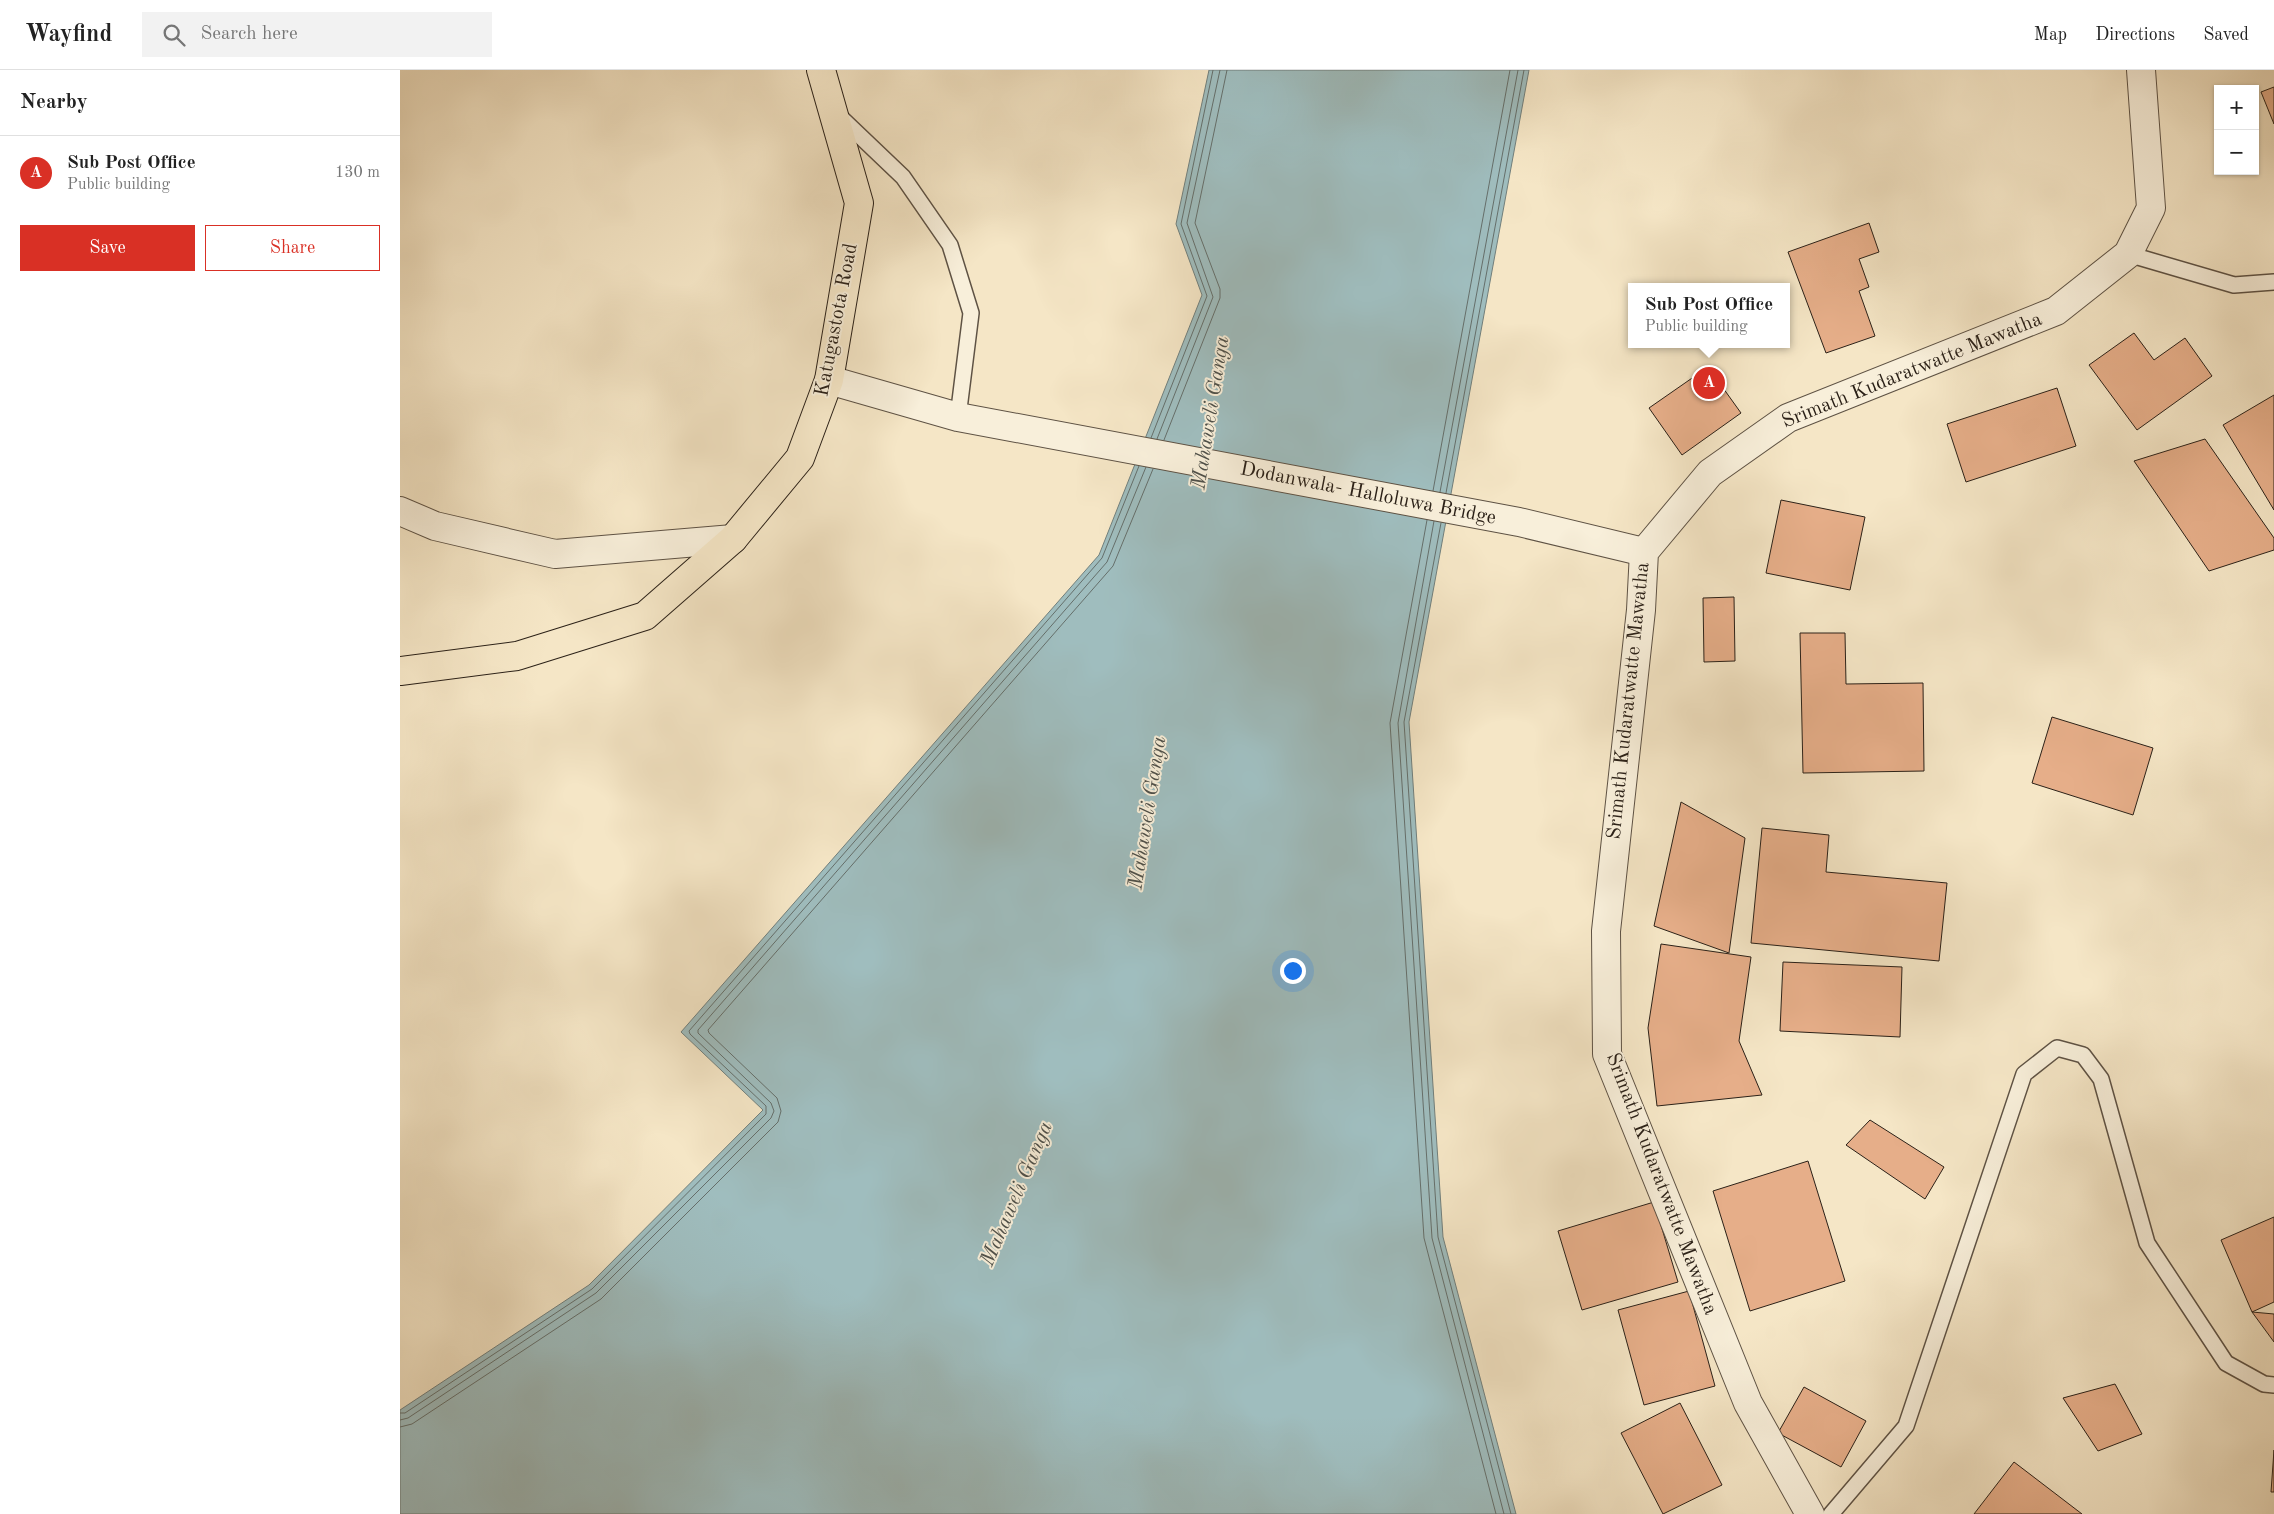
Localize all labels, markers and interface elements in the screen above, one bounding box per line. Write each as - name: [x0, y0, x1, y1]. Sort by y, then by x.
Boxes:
- search box: [142, 12, 492, 57]
- icon: search: [160, 21, 188, 49]
- text: Wayfind: [25, 23, 112, 47]
- text: Search here: [200, 25, 298, 44]
- text: Map: [2034, 26, 2067, 44]
- text: Directions: [2095, 26, 2175, 44]
- text: Saved: [2203, 26, 2249, 44]
- map controls: [2214, 85, 2259, 175]
- button: +: [2214, 85, 2259, 130]
- text: Nearby: [20, 92, 88, 113]
- button: −: [2214, 130, 2259, 175]
- text: Sub Post Office: [67, 154, 196, 173]
- text: A: [30, 165, 42, 181]
- text: 130 m: [335, 165, 380, 181]
- text: Public building: [67, 177, 170, 193]
- button: Save: [20, 225, 195, 271]
- button: Share: [205, 225, 380, 271]
- street label: Katugastota Road: [812, 242, 862, 398]
- popup: [1628, 283, 1790, 348]
- text: Sub Post Office: [1645, 296, 1773, 315]
- street label: Srimath Kudaratwatte Mawatha: [1779, 309, 2045, 432]
- text: Public building: [1645, 319, 1748, 335]
- water label: Mahaweli Ganga: [1188, 335, 1233, 492]
- pin: A: [1693, 364, 1725, 402]
- street label: Dodanwala- Halloluwa Bridge: [1238, 459, 1498, 529]
- street label: Srimath Kudaratwatte Mawatha: [1604, 561, 1654, 841]
- water label: Mahaweli Ganga: [1125, 735, 1170, 892]
- your location: [1280, 958, 1306, 984]
- street label: Srimath Kudaratwatte Mawatha: [1602, 1050, 1720, 1318]
- water label: Mahaweli Ganga: [977, 1119, 1057, 1270]

